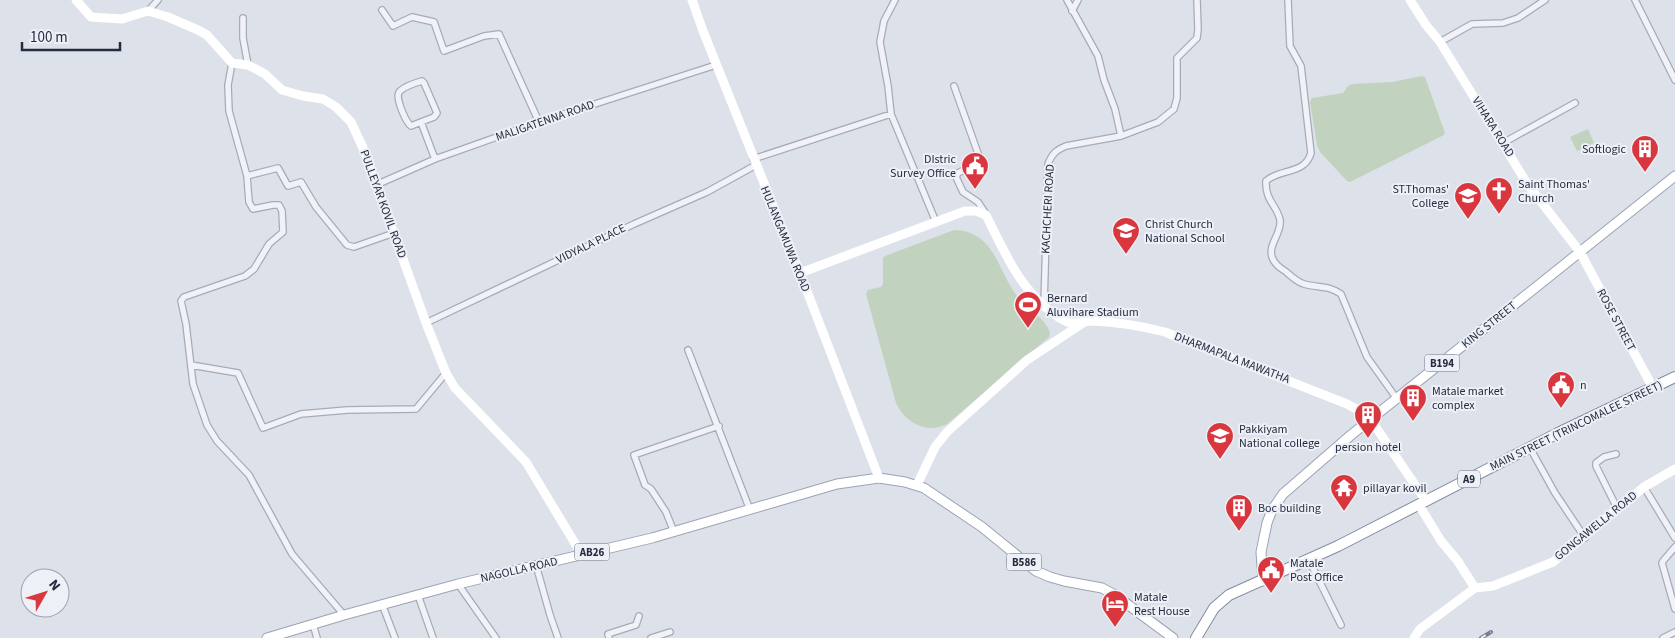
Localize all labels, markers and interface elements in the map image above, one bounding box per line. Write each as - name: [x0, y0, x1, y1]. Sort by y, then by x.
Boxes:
- scale bar: [22, 20, 120, 52]
- text: 100 m: [30, 27, 68, 48]
- street label: VIHARA ROAD: [1468, 94, 1518, 160]
- street label: MALIGATENNA ROAD: [493, 96, 597, 146]
- building icon: Softlogic: [1630, 134, 1660, 173]
- place label: Softlogic: [1582, 141, 1627, 158]
- street label: PULLEYAR KOVIL ROAD: [355, 147, 411, 261]
- place label: DIstric Survey Office: [890, 151, 957, 182]
- public building icon: DIstric Survey Office: [960, 151, 990, 190]
- street label: KACHCHERI ROAD: [1037, 164, 1059, 254]
- church icon: Saint Thomas' Church: [1484, 176, 1514, 215]
- place label: Saint Thomas' Church: [1518, 176, 1590, 207]
- place label: ST.Thomas' College: [1392, 181, 1449, 212]
- school or university icon: ST.Thomas' College: [1453, 181, 1483, 220]
- street label: HULANGAMUWA ROAD: [756, 183, 814, 295]
- school or university icon: Christ Church National School: [1111, 216, 1141, 255]
- place label: Christ Church National School: [1145, 216, 1225, 247]
- street label: VIDYALA PLACE: [553, 220, 629, 268]
- street label: ROSE STREET: [1592, 286, 1640, 355]
- sports icon: Bernard Aluvihare Stadium: [1013, 290, 1043, 329]
- place label: Bernard Aluvihare Stadium: [1047, 290, 1139, 321]
- street label: KING STREET: [1458, 297, 1521, 352]
- street label: DHARMAPALA MAWATHA: [1172, 328, 1293, 388]
- road number: B194: [1424, 354, 1460, 372]
- public building icon: n: [1546, 370, 1576, 409]
- street label: MAIN STREET (TRINCOMALEE STREET): [1487, 377, 1665, 475]
- place label: n: [1580, 377, 1587, 394]
- building icon: Matale market complex: [1398, 383, 1428, 422]
- place label: Matale market complex: [1432, 383, 1504, 414]
- building icon: persion hotel: [1353, 400, 1383, 439]
- school or university icon: Pakkiyam National college: [1205, 421, 1235, 460]
- place label: Pakkiyam National college: [1239, 421, 1320, 452]
- place label: persion hotel: [1335, 439, 1401, 456]
- road number: A9: [1458, 470, 1480, 488]
- temple icon: pillayar kovil: [1329, 473, 1359, 512]
- place label: pillayar kovil: [1363, 480, 1427, 497]
- street label: GONGAWELLA ROAD: [1551, 487, 1641, 565]
- building icon: Boc building: [1224, 493, 1254, 532]
- place label: Boc building: [1258, 500, 1321, 517]
- road number: AB26: [574, 544, 610, 560]
- street label: NAGOLLA ROAD: [479, 553, 559, 587]
- road number: B586: [1006, 554, 1042, 570]
- public building icon: Matale Post Office: [1256, 555, 1286, 594]
- place label: Matale Post Office: [1290, 555, 1343, 586]
- north arrow: [20, 568, 70, 618]
- text: N: [44, 576, 65, 595]
- hotel icon: Matale Rest House: [1100, 589, 1130, 628]
- place label: Matale Rest House: [1134, 589, 1190, 620]

